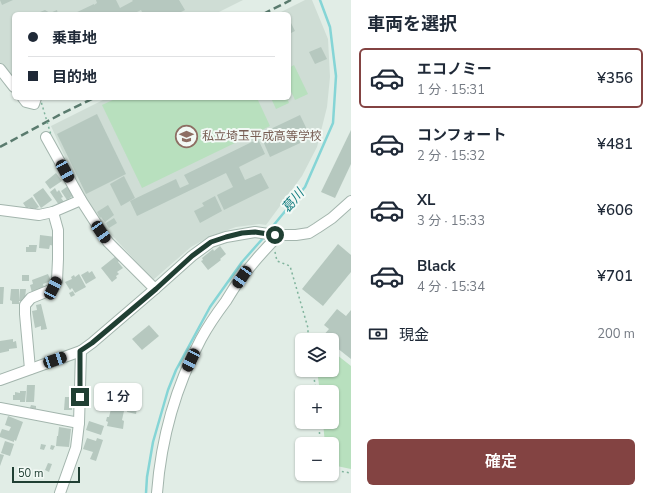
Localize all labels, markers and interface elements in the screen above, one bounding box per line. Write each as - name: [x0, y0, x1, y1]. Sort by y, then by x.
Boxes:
- text: 車両を選択: [367, 12, 457, 36]
- text: 乗車地: [52, 28, 97, 48]
- text: エコノミー: [417, 59, 492, 79]
- icon: car: [369, 60, 405, 96]
- text: 目的地: [52, 67, 97, 87]
- text: ¥356: [597, 68, 633, 88]
- text: 1 分 · 15:31: [417, 81, 485, 99]
- school or university icon: 私立埼玉平成高等学校: [174, 123, 200, 149]
- text: コンフォート: [417, 125, 507, 145]
- icon: car: [369, 126, 405, 162]
- place label: 私立埼玉平成高等学校: [202, 128, 322, 144]
- text: ¥481: [597, 134, 633, 154]
- text: 2 分 · 15:32: [417, 147, 485, 165]
- car: [54, 158, 76, 184]
- water label: 葛川: [278, 184, 310, 217]
- text: XL: [417, 190, 436, 210]
- icon: car: [369, 192, 405, 228]
- text: ¥606: [597, 200, 633, 220]
- text: 3 分 · 15:33: [417, 212, 485, 230]
- car: [89, 219, 113, 245]
- route start: [266, 226, 284, 244]
- text: Black: [417, 256, 455, 276]
- icon: car: [369, 258, 405, 294]
- car: [230, 264, 254, 290]
- text: ¥701: [597, 266, 633, 286]
- car: [42, 275, 64, 301]
- text: 4 分 · 15:34: [417, 278, 485, 296]
- icon: cash: [367, 323, 389, 345]
- text: 現金: [399, 325, 429, 345]
- text: 200 m: [597, 325, 635, 343]
- map controls: [295, 333, 339, 481]
- button: layers: [295, 333, 339, 377]
- car: [180, 347, 202, 373]
- car: [42, 350, 68, 370]
- callout: 1 分: [94, 383, 142, 411]
- button: +: [295, 385, 339, 429]
- route end: [71, 388, 89, 406]
- text: 1 分: [106, 388, 130, 406]
- button: −: [295, 437, 339, 481]
- button: 確定: [367, 439, 635, 485]
- scale bar: [12, 465, 80, 484]
- text: 50 m: [18, 466, 43, 481]

